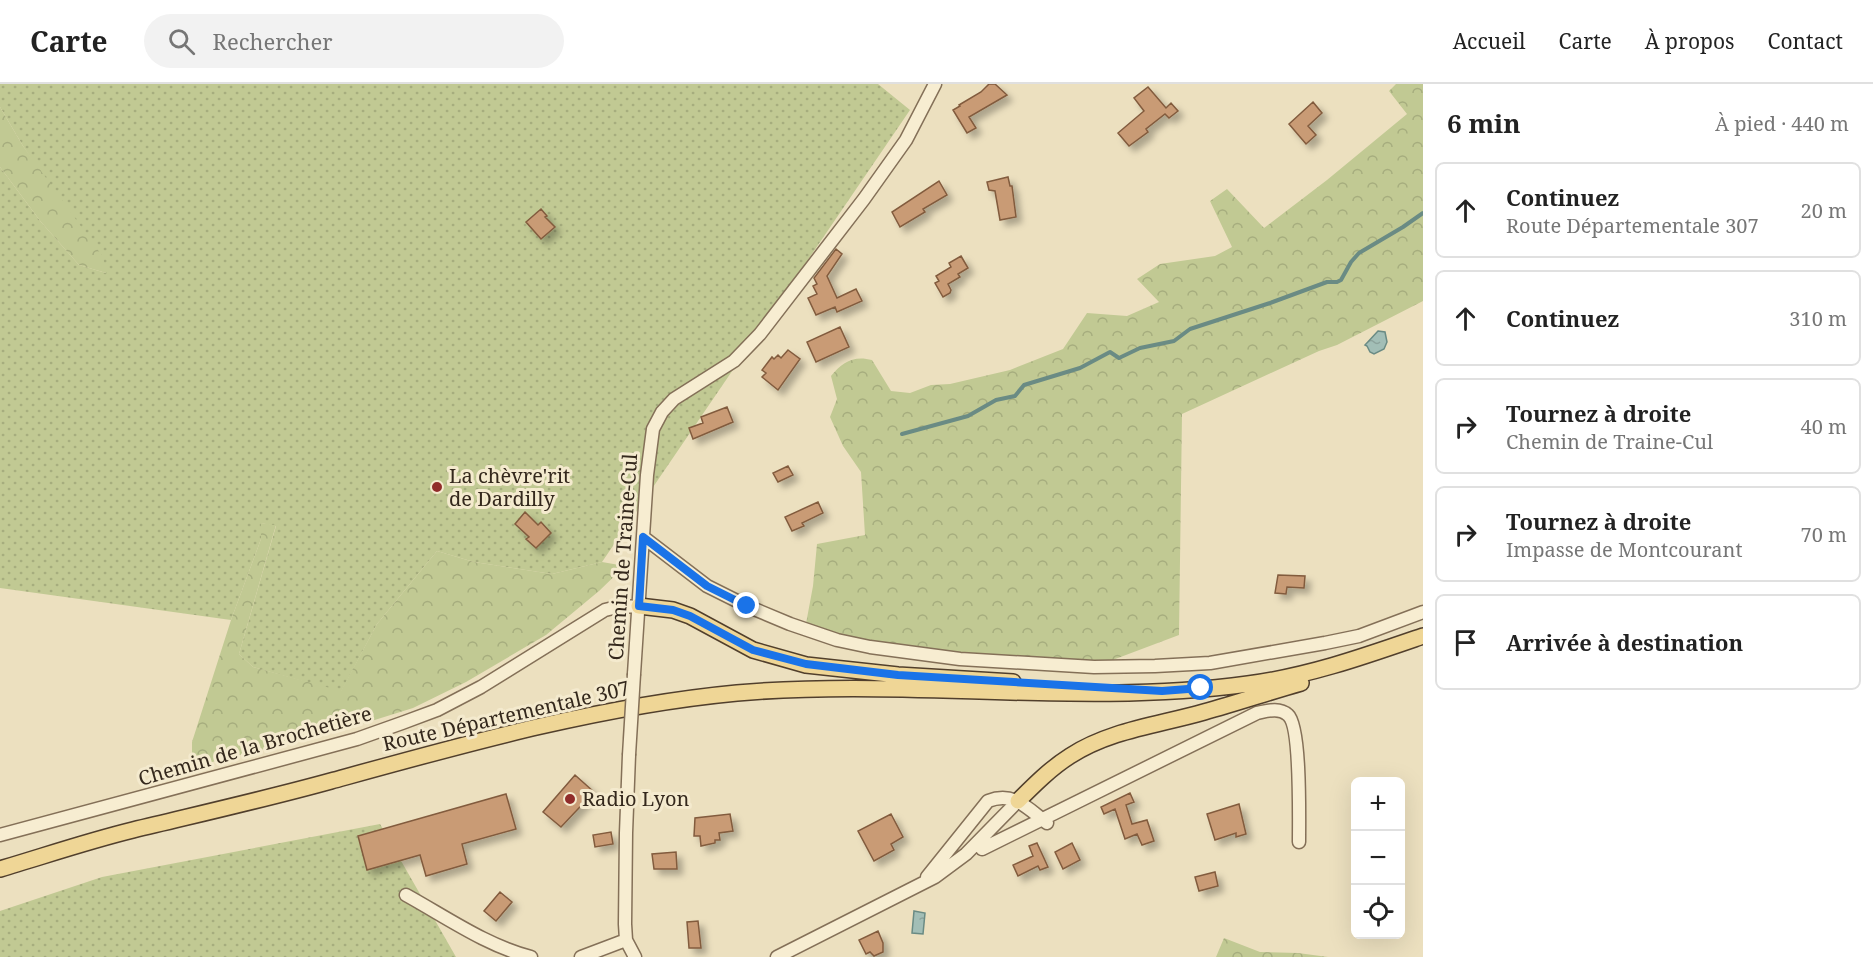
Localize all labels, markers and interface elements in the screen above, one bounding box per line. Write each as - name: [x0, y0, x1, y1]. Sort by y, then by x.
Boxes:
- search box: [144, 14, 564, 68]
- text: Carte: [30, 22, 108, 60]
- icon: search: [165, 25, 198, 58]
- text: Rechercher: [213, 26, 333, 56]
- text: Accueil: [1453, 27, 1526, 55]
- text: Carte: [1559, 27, 1612, 55]
- text: À propos: [1645, 27, 1735, 55]
- text: Contact: [1768, 27, 1843, 55]
- text: 6 min: [1447, 105, 1521, 141]
- text: À pied · 440 m: [1715, 110, 1849, 137]
- text: Continuez: [1506, 182, 1619, 212]
- icon: ahead: [1449, 194, 1482, 227]
- text: 20 m: [1801, 197, 1847, 224]
- text: Route Départementale 307: [1506, 212, 1759, 239]
- icon: ahead: [1449, 302, 1482, 335]
- text: Continuez: [1506, 303, 1619, 333]
- text: 310 m: [1789, 305, 1847, 332]
- text: Tournez à droite: [1506, 398, 1691, 428]
- icon: right: [1449, 410, 1482, 443]
- text: 40 m: [1801, 413, 1847, 440]
- text: Chemin de Traine-Cul: [1506, 428, 1713, 455]
- street label: Chemin de Traine-Cul: [602, 453, 643, 661]
- place label: La chèvre'rit de Dardilly: [449, 462, 570, 512]
- marker: La chèvre'rit de Dardilly: [430, 480, 444, 494]
- text: Tournez à droite: [1506, 506, 1691, 536]
- icon: right: [1449, 518, 1482, 551]
- text: 70 m: [1801, 521, 1847, 548]
- text: Impasse de Montcourant: [1506, 536, 1742, 563]
- route end: [733, 592, 759, 618]
- icon: arrive: [1449, 626, 1482, 659]
- text: Arrivée à destination: [1506, 627, 1743, 657]
- street label: Route Départementale 307: [380, 674, 632, 757]
- route start: [1187, 674, 1213, 700]
- street label: Chemin de la Brochetière: [135, 699, 375, 792]
- map controls: [1351, 777, 1405, 939]
- button: +: [1351, 777, 1405, 831]
- place label: Radio Lyon: [582, 785, 689, 812]
- marker: Radio Lyon: [563, 792, 577, 806]
- button: −: [1351, 831, 1405, 885]
- button: locate: [1351, 885, 1405, 939]

